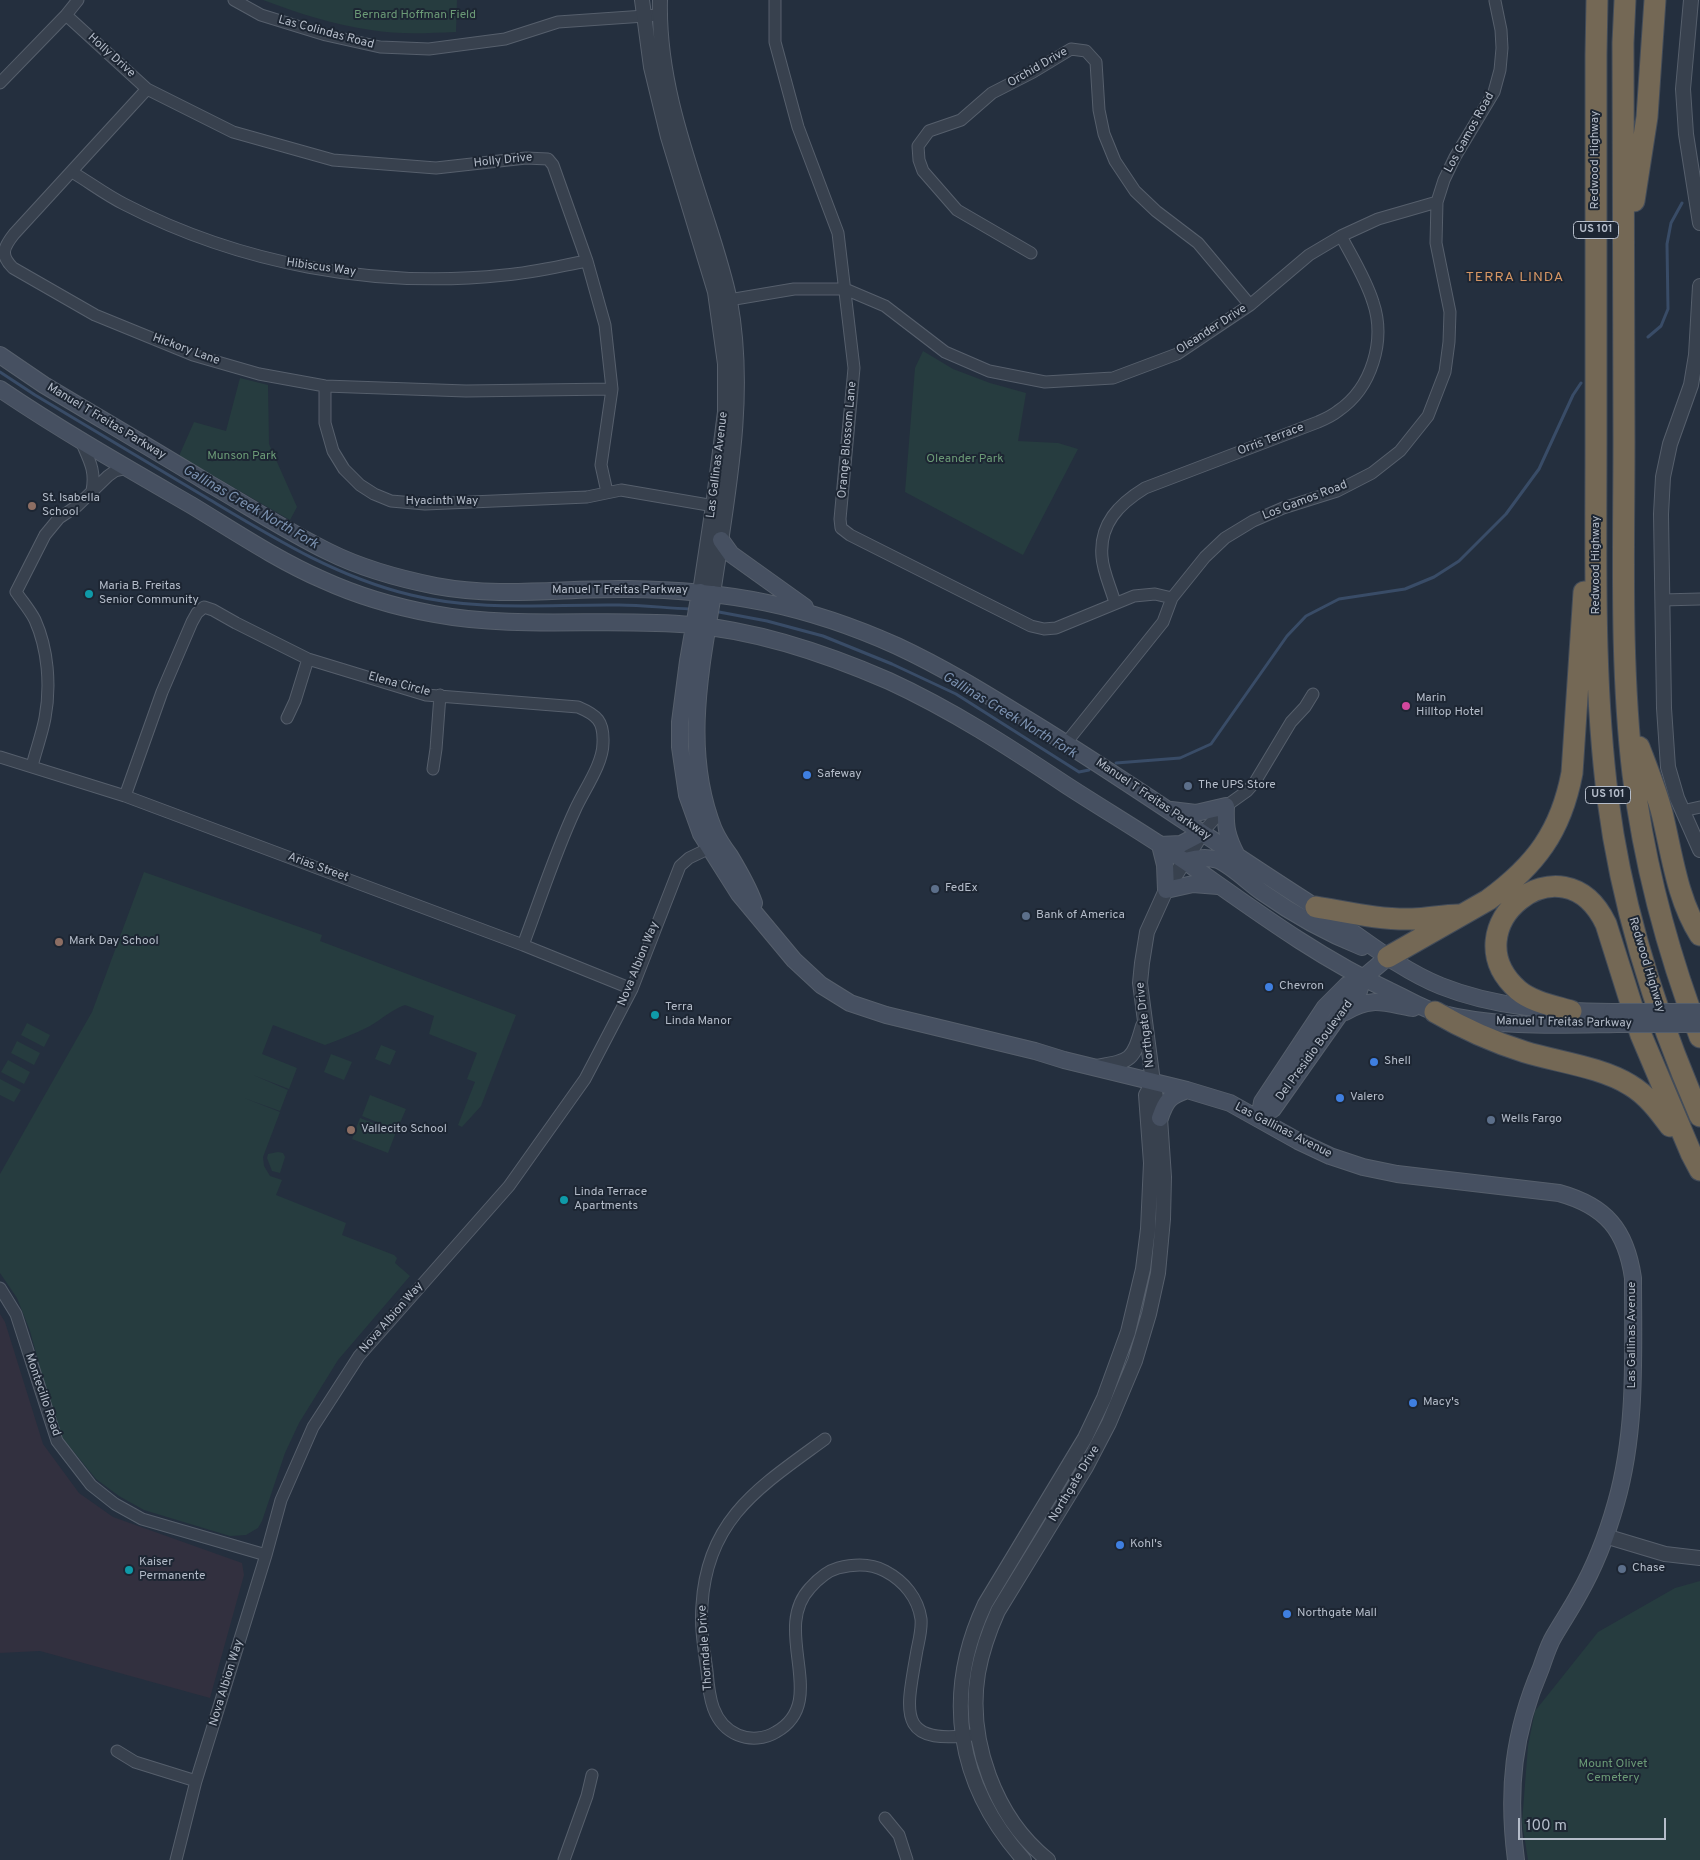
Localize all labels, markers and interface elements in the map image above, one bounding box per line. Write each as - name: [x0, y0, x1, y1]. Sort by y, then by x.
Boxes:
- park label: Bernard Hoffman Field: [354, 9, 476, 23]
- street label: Las Colindas Road: [277, 13, 375, 53]
- street label: Holly Drive: [84, 31, 138, 81]
- street label: Orchid Drive: [1005, 45, 1071, 91]
- street label: Los Gamos Road: [1442, 90, 1498, 176]
- street label: Redwood Highway: [1589, 111, 1603, 209]
- street label: Holly Drive: [473, 151, 533, 171]
- road number: US 101: [1574, 222, 1618, 238]
- street label: Hibiscus Way: [285, 256, 357, 280]
- district label: TERRA LINDA: [1464, 270, 1566, 286]
- street label: Oleander Drive: [1174, 302, 1250, 358]
- street label: Hickory Lane: [150, 331, 222, 369]
- street label: Manuel T Freitas Parkway: [44, 381, 168, 463]
- street label: Orange Blossom Lane: [836, 381, 860, 499]
- street label: Las Gallinas Avenue: [704, 411, 732, 519]
- street label: Orris Terrace: [1236, 421, 1306, 459]
- park label: Munson Park: [207, 450, 277, 464]
- park label: Oleander Park: [926, 453, 1004, 467]
- water label: Gallinas Creek North Fork: [179, 462, 321, 554]
- street label: Los Gamos Road: [1261, 478, 1349, 524]
- place label: St. Isabella School: [42, 492, 100, 520]
- street label: Hyacinth Way: [406, 495, 478, 509]
- marker: St. Isabella School: [26, 500, 38, 512]
- street label: Redwood Highway: [1590, 516, 1604, 614]
- place label: Maria B. Freitas Senior Community: [99, 580, 199, 608]
- street label: Manuel T Freitas Parkway: [552, 584, 688, 598]
- marker: Maria B. Freitas Senior Community: [83, 588, 95, 600]
- water label: Gallinas Creek North Fork: [939, 669, 1079, 763]
- street label: Elena Circle: [366, 670, 432, 700]
- place label: Marin Hilltop Hotel: [1416, 692, 1483, 720]
- marker: Marin Hilltop Hotel: [1400, 700, 1412, 712]
- street label: Manuel T Freitas Parkway: [1093, 756, 1213, 844]
- place label: Safeway: [817, 768, 862, 782]
- marker: Safeway: [801, 769, 813, 781]
- place label: The UPS Store: [1198, 779, 1276, 793]
- marker: The UPS Store: [1182, 780, 1194, 792]
- road number: US 101: [1586, 786, 1630, 804]
- street label: Arias Street: [286, 850, 350, 886]
- place label: FedEx: [945, 882, 978, 896]
- marker: FedEx: [929, 883, 941, 895]
- place label: Bank of America: [1036, 909, 1125, 923]
- marker: Bank of America: [1020, 910, 1032, 922]
- street label: Redwood Highway: [1625, 916, 1667, 1014]
- street label: Nova Albion Way: [615, 920, 663, 1008]
- place label: Mark Day School: [69, 935, 159, 949]
- marker: Mark Day School: [53, 936, 65, 948]
- place label: Chevron: [1279, 980, 1324, 994]
- street label: Northgate Drive: [1134, 981, 1158, 1069]
- marker: Chevron: [1263, 981, 1275, 993]
- street label: Del Presidio Boulevard: [1274, 998, 1356, 1104]
- place label: Terra Linda Manor: [665, 1001, 732, 1029]
- marker: Terra Linda Manor: [649, 1009, 661, 1021]
- street label: Manuel T Freitas Parkway: [1496, 1015, 1632, 1031]
- place label: Shell: [1384, 1055, 1411, 1069]
- marker: Shell: [1368, 1056, 1380, 1068]
- place label: Valero: [1350, 1091, 1384, 1105]
- marker: Valero: [1334, 1092, 1346, 1104]
- street label: Las Gallinas Avenue: [1232, 1100, 1334, 1162]
- place label: Wells Fargo: [1501, 1113, 1562, 1127]
- marker: Wells Fargo: [1485, 1114, 1497, 1126]
- place label: Vallecito School: [361, 1123, 447, 1137]
- marker: Vallecito School: [345, 1124, 357, 1136]
- place label: Linda Terrace Apartments: [574, 1186, 647, 1214]
- marker: Linda Terrace Apartments: [558, 1194, 570, 1206]
- street label: Nova Albion Way: [357, 1279, 427, 1357]
- street label: Las Gallinas Avenue: [1626, 1281, 1640, 1389]
- street label: Montecillo Road: [21, 1352, 63, 1438]
- place label: Macy's: [1423, 1396, 1459, 1410]
- marker: Macy's: [1407, 1397, 1419, 1409]
- street label: Northgate Drive: [1047, 1443, 1103, 1525]
- place label: Kohl's: [1130, 1538, 1162, 1552]
- marker: Kohl's: [1114, 1539, 1126, 1551]
- place label: Kaiser Permanente: [139, 1556, 205, 1584]
- place label: Chase: [1632, 1562, 1665, 1576]
- marker: Chase: [1616, 1563, 1628, 1575]
- marker: Kaiser Permanente: [123, 1564, 135, 1576]
- street label: Thorndale Drive: [696, 1605, 716, 1691]
- place label: Northgate Mall: [1297, 1607, 1377, 1621]
- marker: Northgate Mall: [1281, 1608, 1293, 1620]
- street label: Nova Albion Way: [207, 1638, 247, 1728]
- park label: Mount Olivet Cemetery: [1578, 1758, 1648, 1786]
- scale bar: [1520, 1808, 1668, 1840]
- text: 100 m: [1526, 1817, 1567, 1836]

